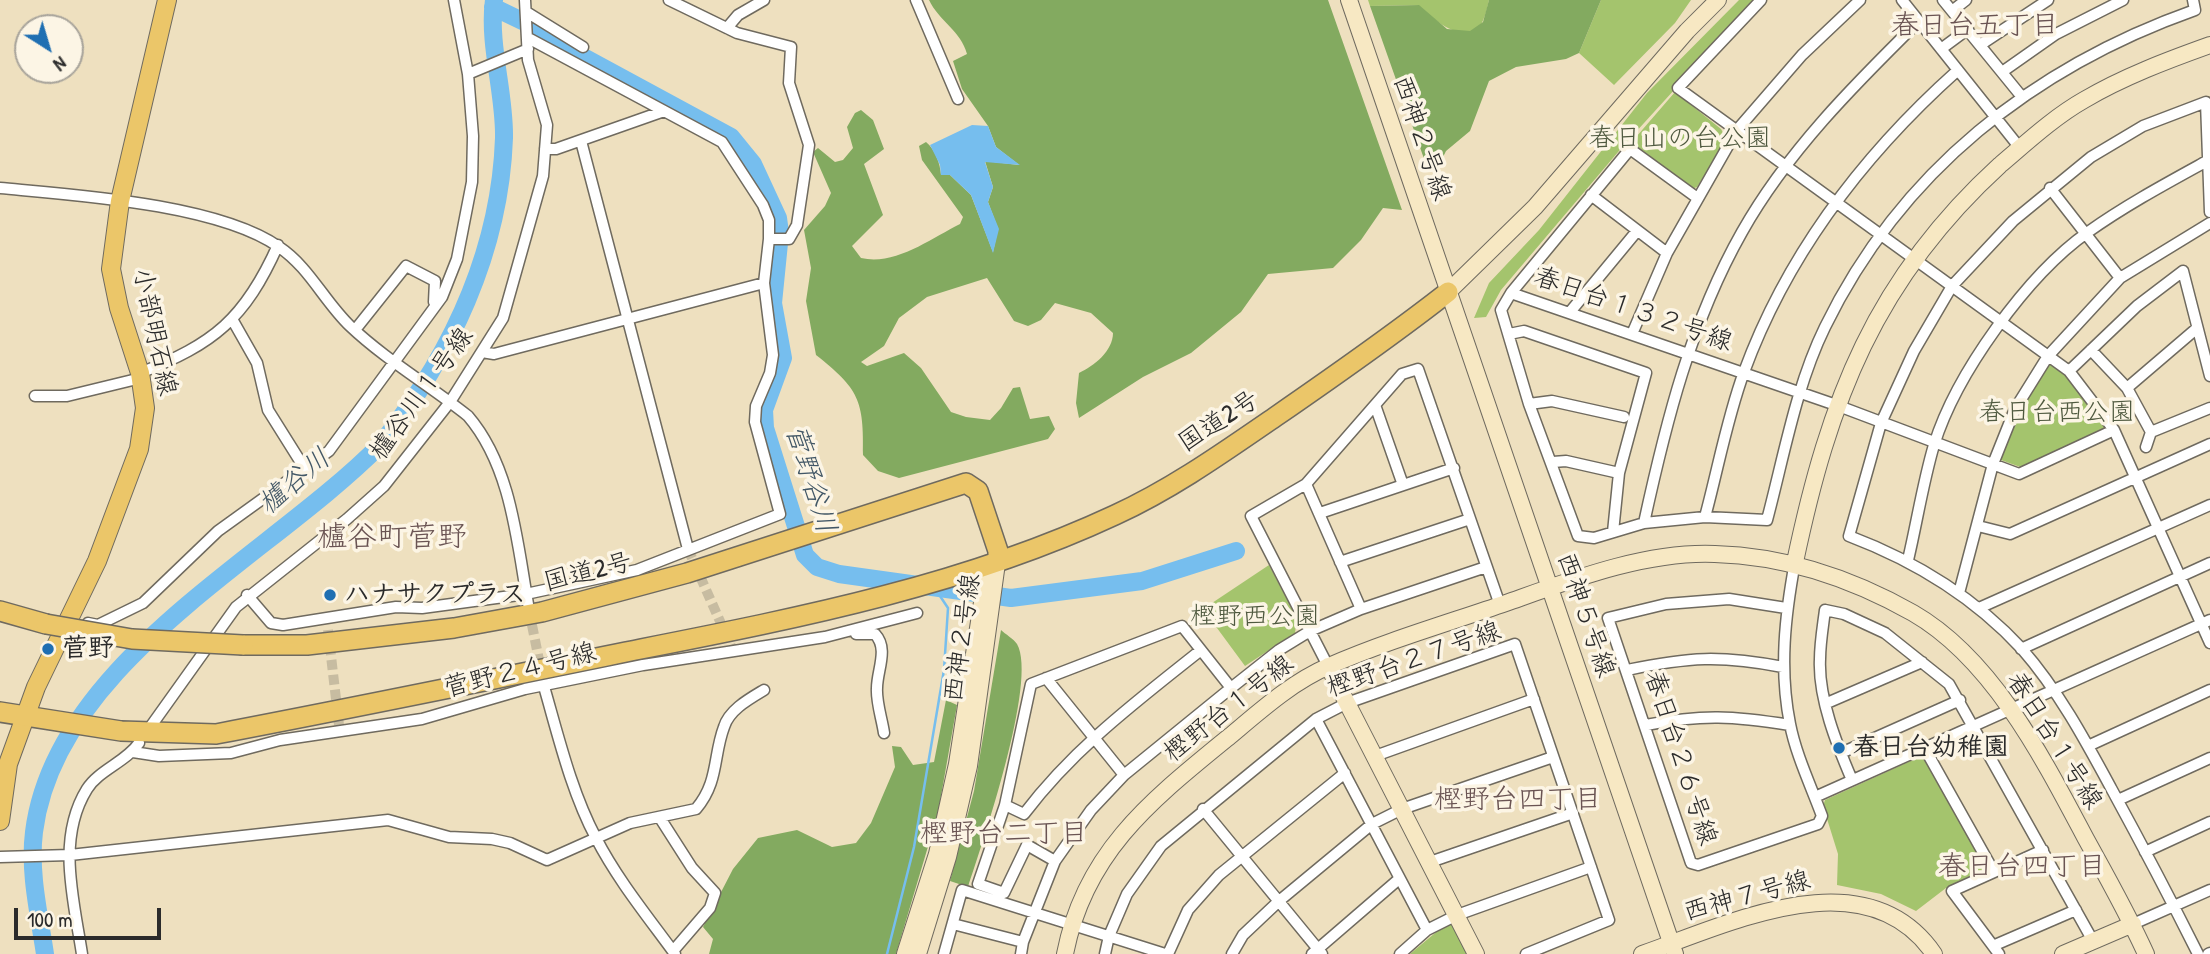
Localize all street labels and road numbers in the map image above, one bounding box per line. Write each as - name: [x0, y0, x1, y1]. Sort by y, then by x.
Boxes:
- street label: 西神２号線: [1385, 71, 1457, 205]
- street label: 春日台１３２号線: [1530, 261, 1736, 359]
- street label: 小部明石線: [125, 265, 183, 399]
- street label: 櫨谷川１号線: [364, 322, 480, 466]
- street label: 国道2号: [1173, 384, 1265, 460]
- street label: 国道2号: [540, 547, 636, 599]
- street label: 西神５号線: [1549, 548, 1621, 682]
- street label: 西神２号線: [939, 571, 987, 705]
- street label: 樫野台２７号線: [1323, 616, 1505, 704]
- street label: 菅野２４号線: [441, 637, 599, 705]
- street label: 樫野台１号線: [1158, 649, 1300, 769]
- street label: 春日台２６号線: [1637, 667, 1723, 849]
- street label: 春日台１号線: [1999, 667, 2109, 815]
- street label: 西神７号線: [1680, 865, 1814, 929]

